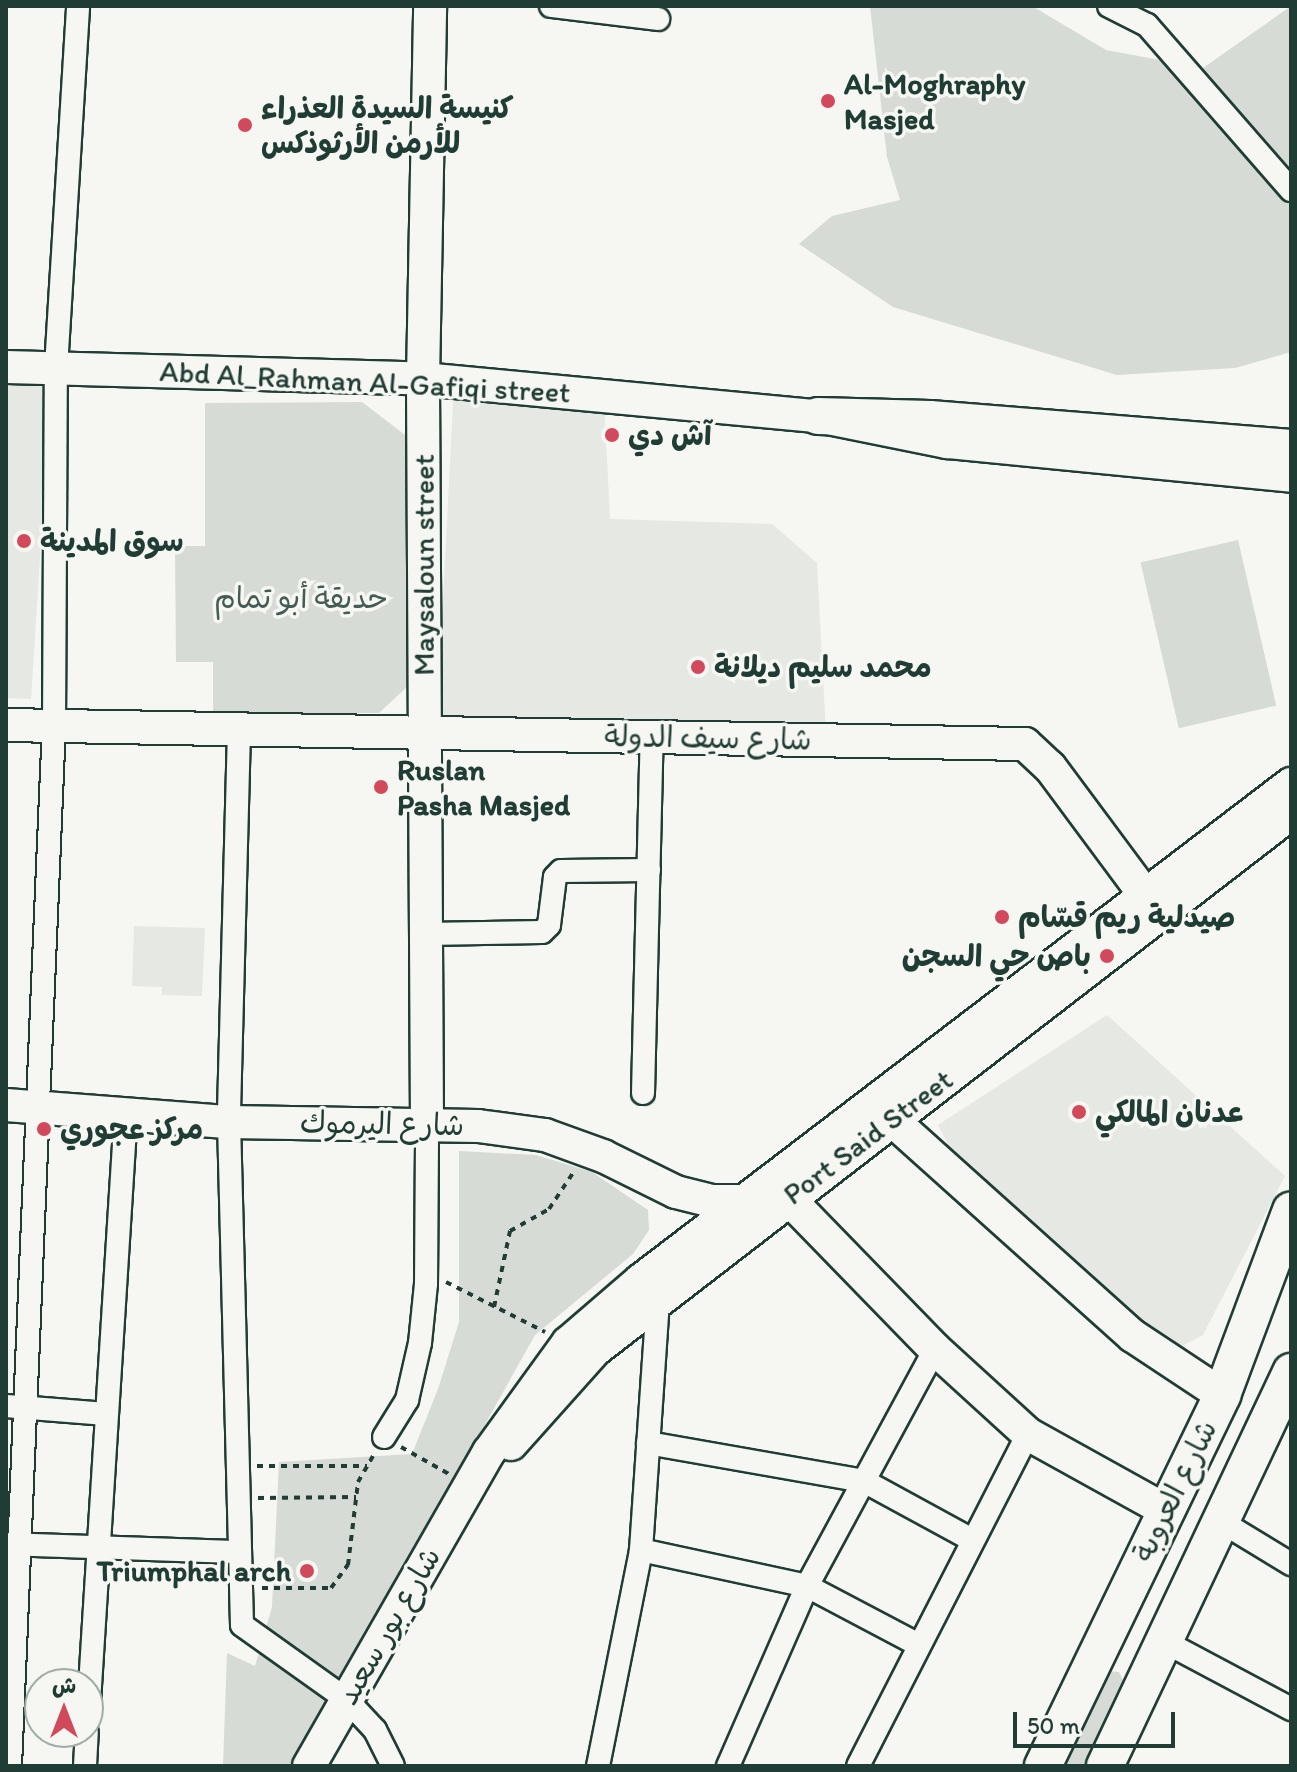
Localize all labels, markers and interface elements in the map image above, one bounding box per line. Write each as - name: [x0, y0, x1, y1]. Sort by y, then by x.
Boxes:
- place label: Al-Moghraphy Masjed: [844, 66, 1025, 136]
- place label: كنيسة السيدة العذراء للأرمن الأرثوذكس: [261, 90, 514, 160]
- marker: Al-Moghraphy Masjed: [819, 92, 837, 110]
- marker: كنيسة السيدة العذراء للأرمن الأرثوذكس: [236, 116, 254, 134]
- street label: Abd Al_Rahman Al-Gafiqi street: [158, 353, 572, 411]
- place label: آش دي: [628, 417, 712, 453]
- marker: آش دي: [603, 426, 621, 444]
- street label: Maysaloun street: [406, 454, 442, 676]
- place label: سوق المدينة: [40, 523, 184, 559]
- marker: سوق المدينة: [15, 532, 33, 550]
- park label: حديقة أبو تمام: [214, 580, 388, 616]
- place label: محمد سليم ديلانة: [714, 649, 932, 685]
- marker: محمد سليم ديلانة: [689, 658, 707, 676]
- street label: شارع سيف الدولة: [604, 718, 812, 758]
- place label: Ruslan Pasha Masjed: [397, 752, 570, 822]
- marker: Ruslan Pasha Masjed: [372, 778, 390, 796]
- place label: صيدلية ريم قسّام: [1018, 899, 1235, 935]
- marker: صيدلية ريم قسّام: [993, 908, 1011, 926]
- place label: باص حي السجن: [902, 938, 1091, 974]
- marker: باص حي السجن: [1098, 947, 1116, 965]
- street label: Port Said Street: [776, 1061, 960, 1213]
- place label: عدنان المالكي: [1095, 1094, 1245, 1130]
- marker: عدنان المالكي: [1070, 1103, 1088, 1121]
- street label: شارع اليرموك: [299, 1105, 465, 1143]
- place label: مركز عجوري: [60, 1111, 203, 1147]
- marker: مركز عجوري: [35, 1120, 53, 1138]
- street label: شارع العروبة: [1125, 1414, 1225, 1568]
- street label: شارع بور سعيد: [330, 1541, 448, 1711]
- place label: Triumphal arch: [96, 1553, 291, 1589]
- marker: Triumphal arch: [298, 1562, 316, 1580]
- north arrow: [24, 1668, 104, 1748]
- text: ش: [52, 1672, 76, 1699]
- scale bar: [1017, 1696, 1179, 1746]
- text: 50 m: [1027, 1711, 1080, 1740]

